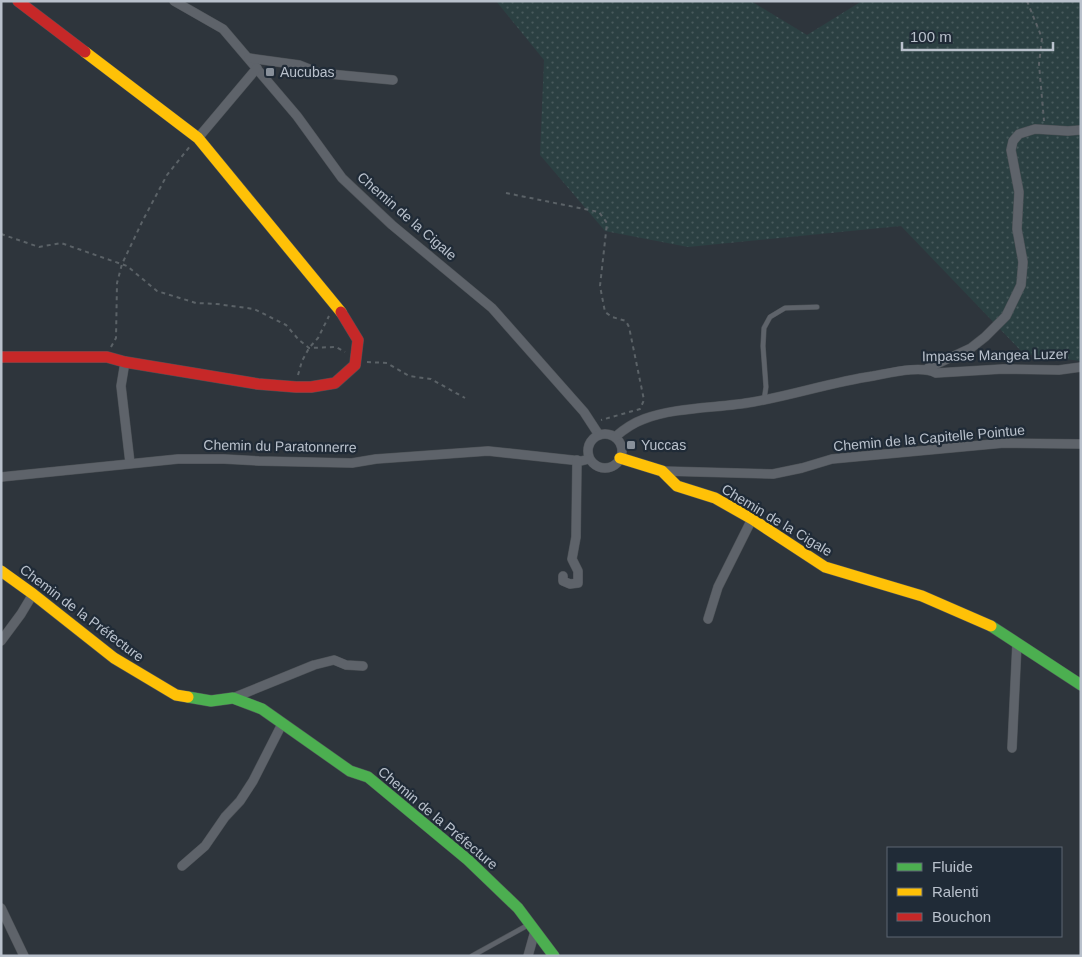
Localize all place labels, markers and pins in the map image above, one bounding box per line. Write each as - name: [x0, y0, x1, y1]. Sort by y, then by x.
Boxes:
- place label: Aucubas: [280, 64, 334, 80]
- marker: Aucubas: [264, 66, 276, 78]
- place label: Yuccas: [641, 437, 686, 453]
- marker: Yuccas: [625, 439, 637, 451]

